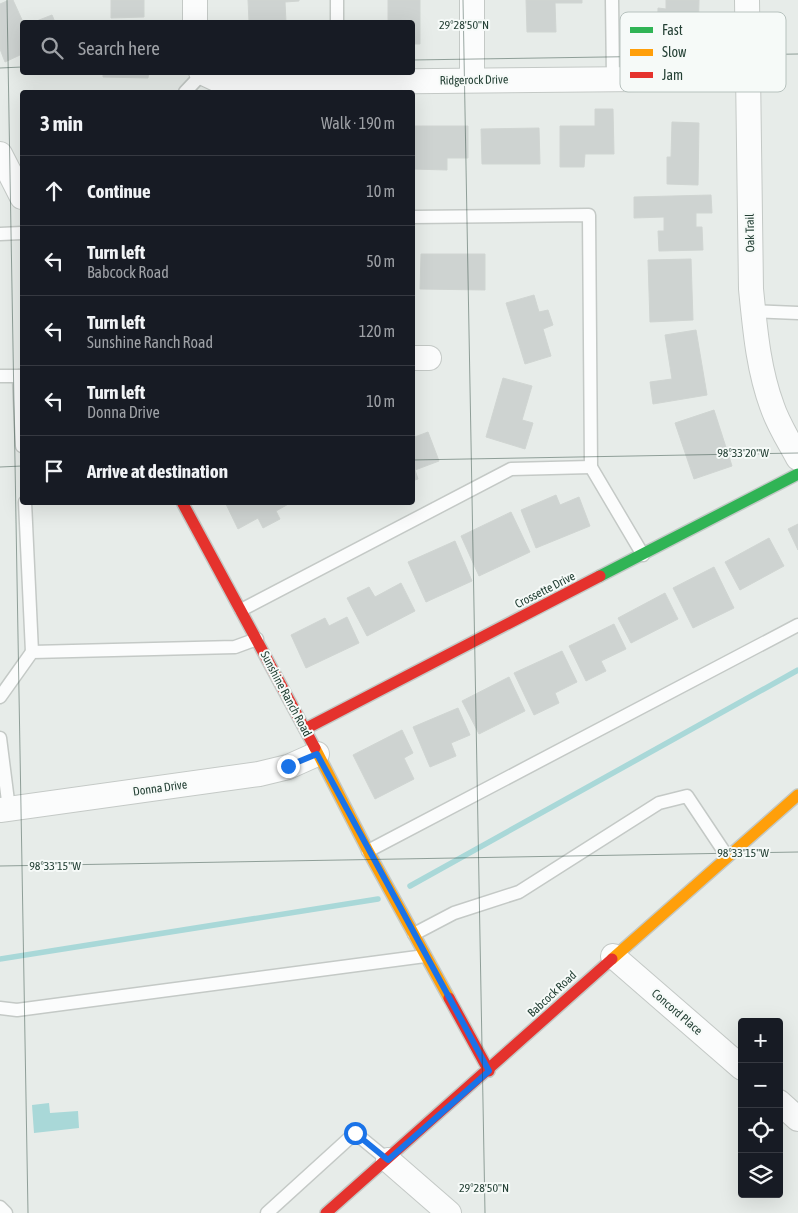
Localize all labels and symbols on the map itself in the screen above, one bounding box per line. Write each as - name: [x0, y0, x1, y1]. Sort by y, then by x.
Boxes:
- legend: [620, 12, 786, 92]
- text: 29°28'50"N: [439, 18, 489, 32]
- text: Fast: [662, 22, 683, 38]
- text: Slow: [662, 44, 687, 60]
- text: Jam: [662, 67, 683, 83]
- street label: Ridgerock Drive: [440, 72, 508, 88]
- street label: Oak Trail: [743, 213, 757, 253]
- text: 98°33'20"W: [717, 446, 769, 460]
- street label: Crossette Drive: [513, 569, 577, 611]
- street label: Sunshine Ranch Road: [258, 649, 314, 739]
- route end: [277, 755, 300, 778]
- street label: Donna Drive: [132, 777, 188, 799]
- text: 98°33'15"W: [717, 846, 769, 860]
- text: 98°33'15"W: [29, 859, 81, 873]
- street label: Babcock Road: [525, 968, 579, 1020]
- street label: Concord Place: [649, 986, 705, 1038]
- route start: [344, 1122, 367, 1145]
- text: 29°28'50"N: [459, 1181, 509, 1195]

